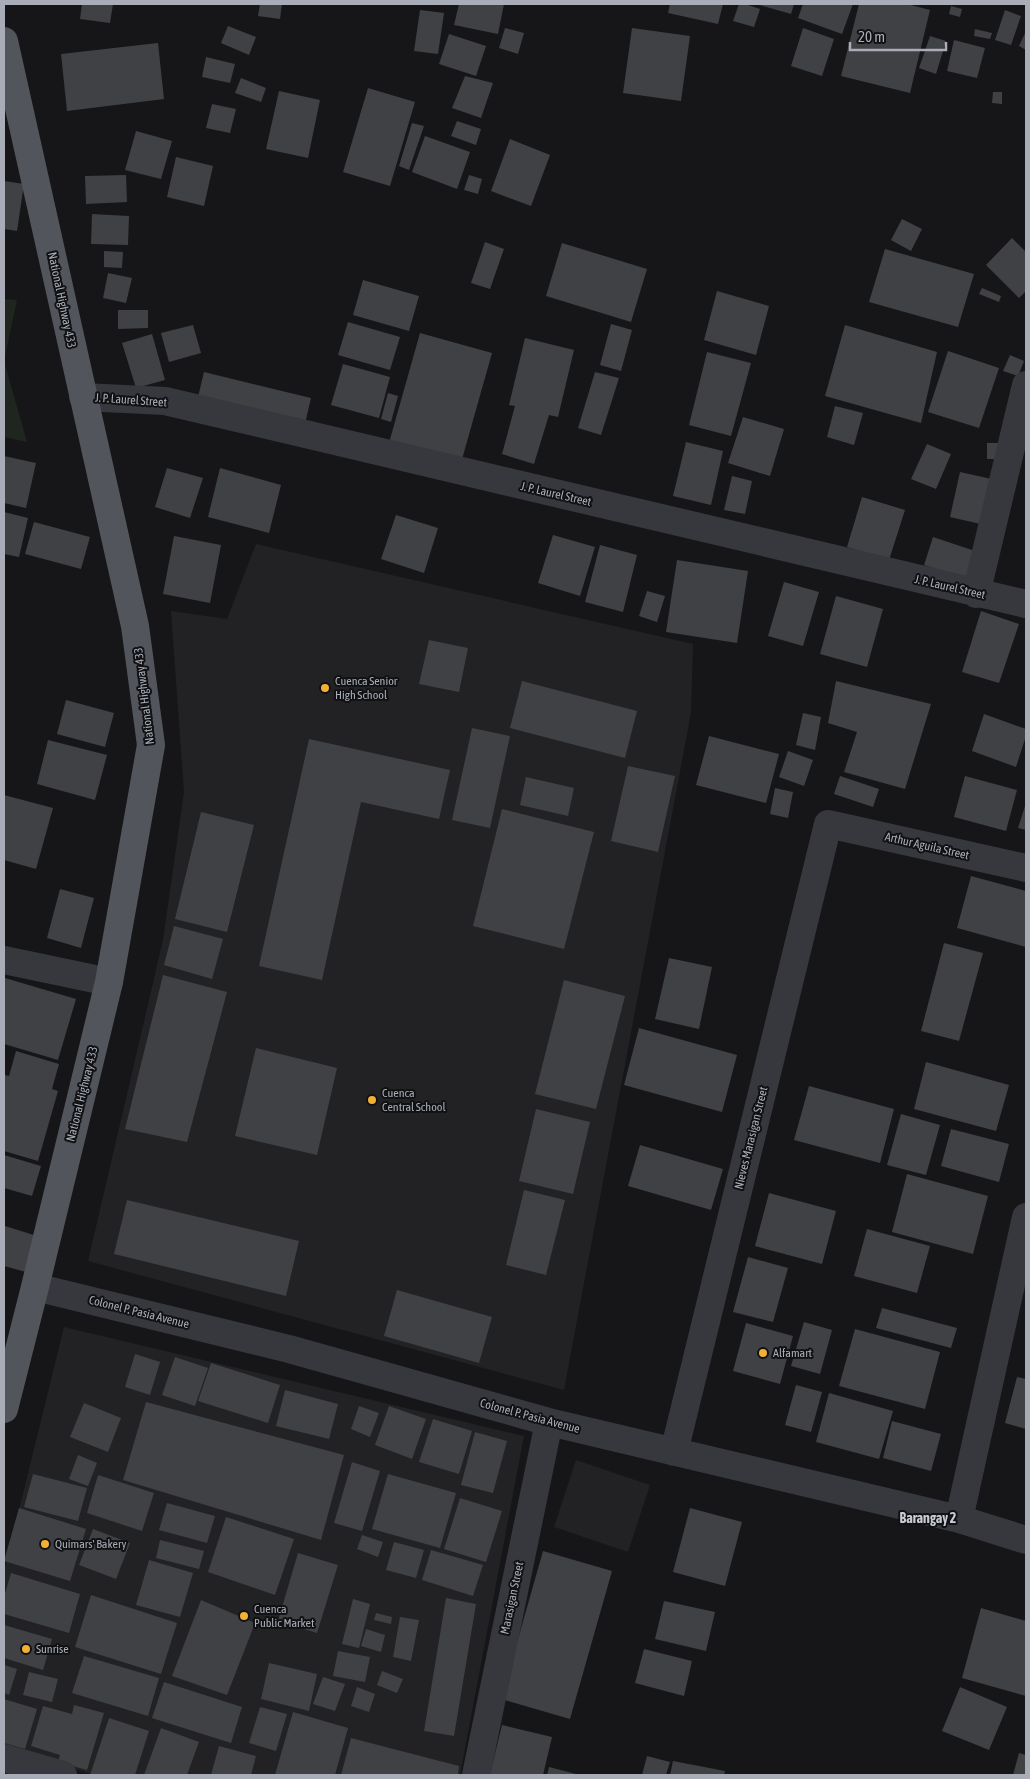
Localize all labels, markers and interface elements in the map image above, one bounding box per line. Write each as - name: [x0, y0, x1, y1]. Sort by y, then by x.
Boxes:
- scale bar: [850, 20, 946, 52]
- text: 20 m: [858, 28, 885, 45]
- street label: National Highway 433: [45, 251, 79, 349]
- street label: J. P. Laurel Street: [95, 391, 168, 410]
- street label: J. P. Laurel Street: [519, 479, 593, 509]
- street label: J. P. Laurel Street: [913, 572, 987, 602]
- street label: National Highway 433: [131, 647, 157, 745]
- place label: Cuenca Senior High School: [335, 674, 398, 702]
- marker: Cuenca Senior High School: [319, 682, 331, 694]
- street label: Arthur Aguila Street: [884, 830, 971, 863]
- street label: National Highway 433: [63, 1045, 101, 1143]
- street label: Nieves Marasigan Street: [731, 1085, 771, 1191]
- place label: Cuenca Central School: [382, 1086, 446, 1114]
- marker: Cuenca Central School: [366, 1094, 378, 1106]
- street label: Colonel P. Pasia Avenue: [87, 1293, 191, 1331]
- place label: Alfamart: [773, 1346, 813, 1360]
- marker: Alfamart: [757, 1347, 769, 1359]
- street label: Colonel P. Pasia Avenue: [479, 1396, 581, 1436]
- district label: Barangay 2: [900, 1510, 957, 1526]
- place label: Quimars' Bakery: [55, 1537, 126, 1551]
- marker: Quimars' Bakery: [39, 1538, 51, 1550]
- street label: Marasigan Street: [497, 1560, 527, 1636]
- place label: Cuenca Public Market: [254, 1602, 315, 1630]
- marker: Cuenca Public Market: [238, 1610, 250, 1622]
- place label: Sunrise: [36, 1642, 69, 1656]
- marker: Sunrise: [20, 1643, 32, 1655]

